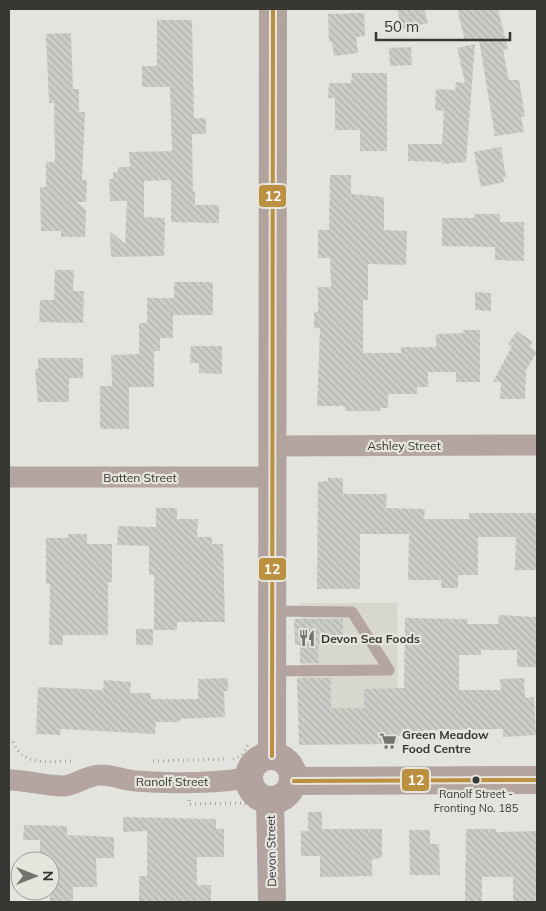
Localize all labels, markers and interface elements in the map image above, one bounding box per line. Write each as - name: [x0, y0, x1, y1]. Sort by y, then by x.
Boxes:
- scale bar: [376, 10, 510, 42]
- text: 50 m: [384, 17, 419, 36]
- line badge: 12: [258, 184, 287, 208]
- text: 12: [265, 187, 281, 205]
- street label: Ashley Street: [367, 438, 441, 453]
- street label: Batten Street: [103, 470, 177, 485]
- line badge: 12: [258, 557, 287, 581]
- text: 12: [264, 560, 280, 578]
- restaurant icon: Devon Sea Foods: [297, 628, 317, 648]
- place label: Devon Sea Foods: [321, 631, 420, 646]
- place label: Green Meadow Food Centre: [402, 727, 489, 756]
- supermarket icon: Green Meadow Food Centre: [378, 731, 398, 751]
- line badge: 12: [401, 768, 430, 792]
- text: 12: [408, 771, 424, 789]
- street label: Ranolf Street: [136, 774, 208, 789]
- marker: Ranolf Street - Fronting No. 185: [471, 775, 481, 785]
- place label: Ranolf Street - Fronting No. 185: [434, 787, 519, 815]
- street label: Devon Street: [263, 815, 279, 887]
- north arrow: [10, 851, 60, 901]
- text: N: [39, 871, 57, 881]

